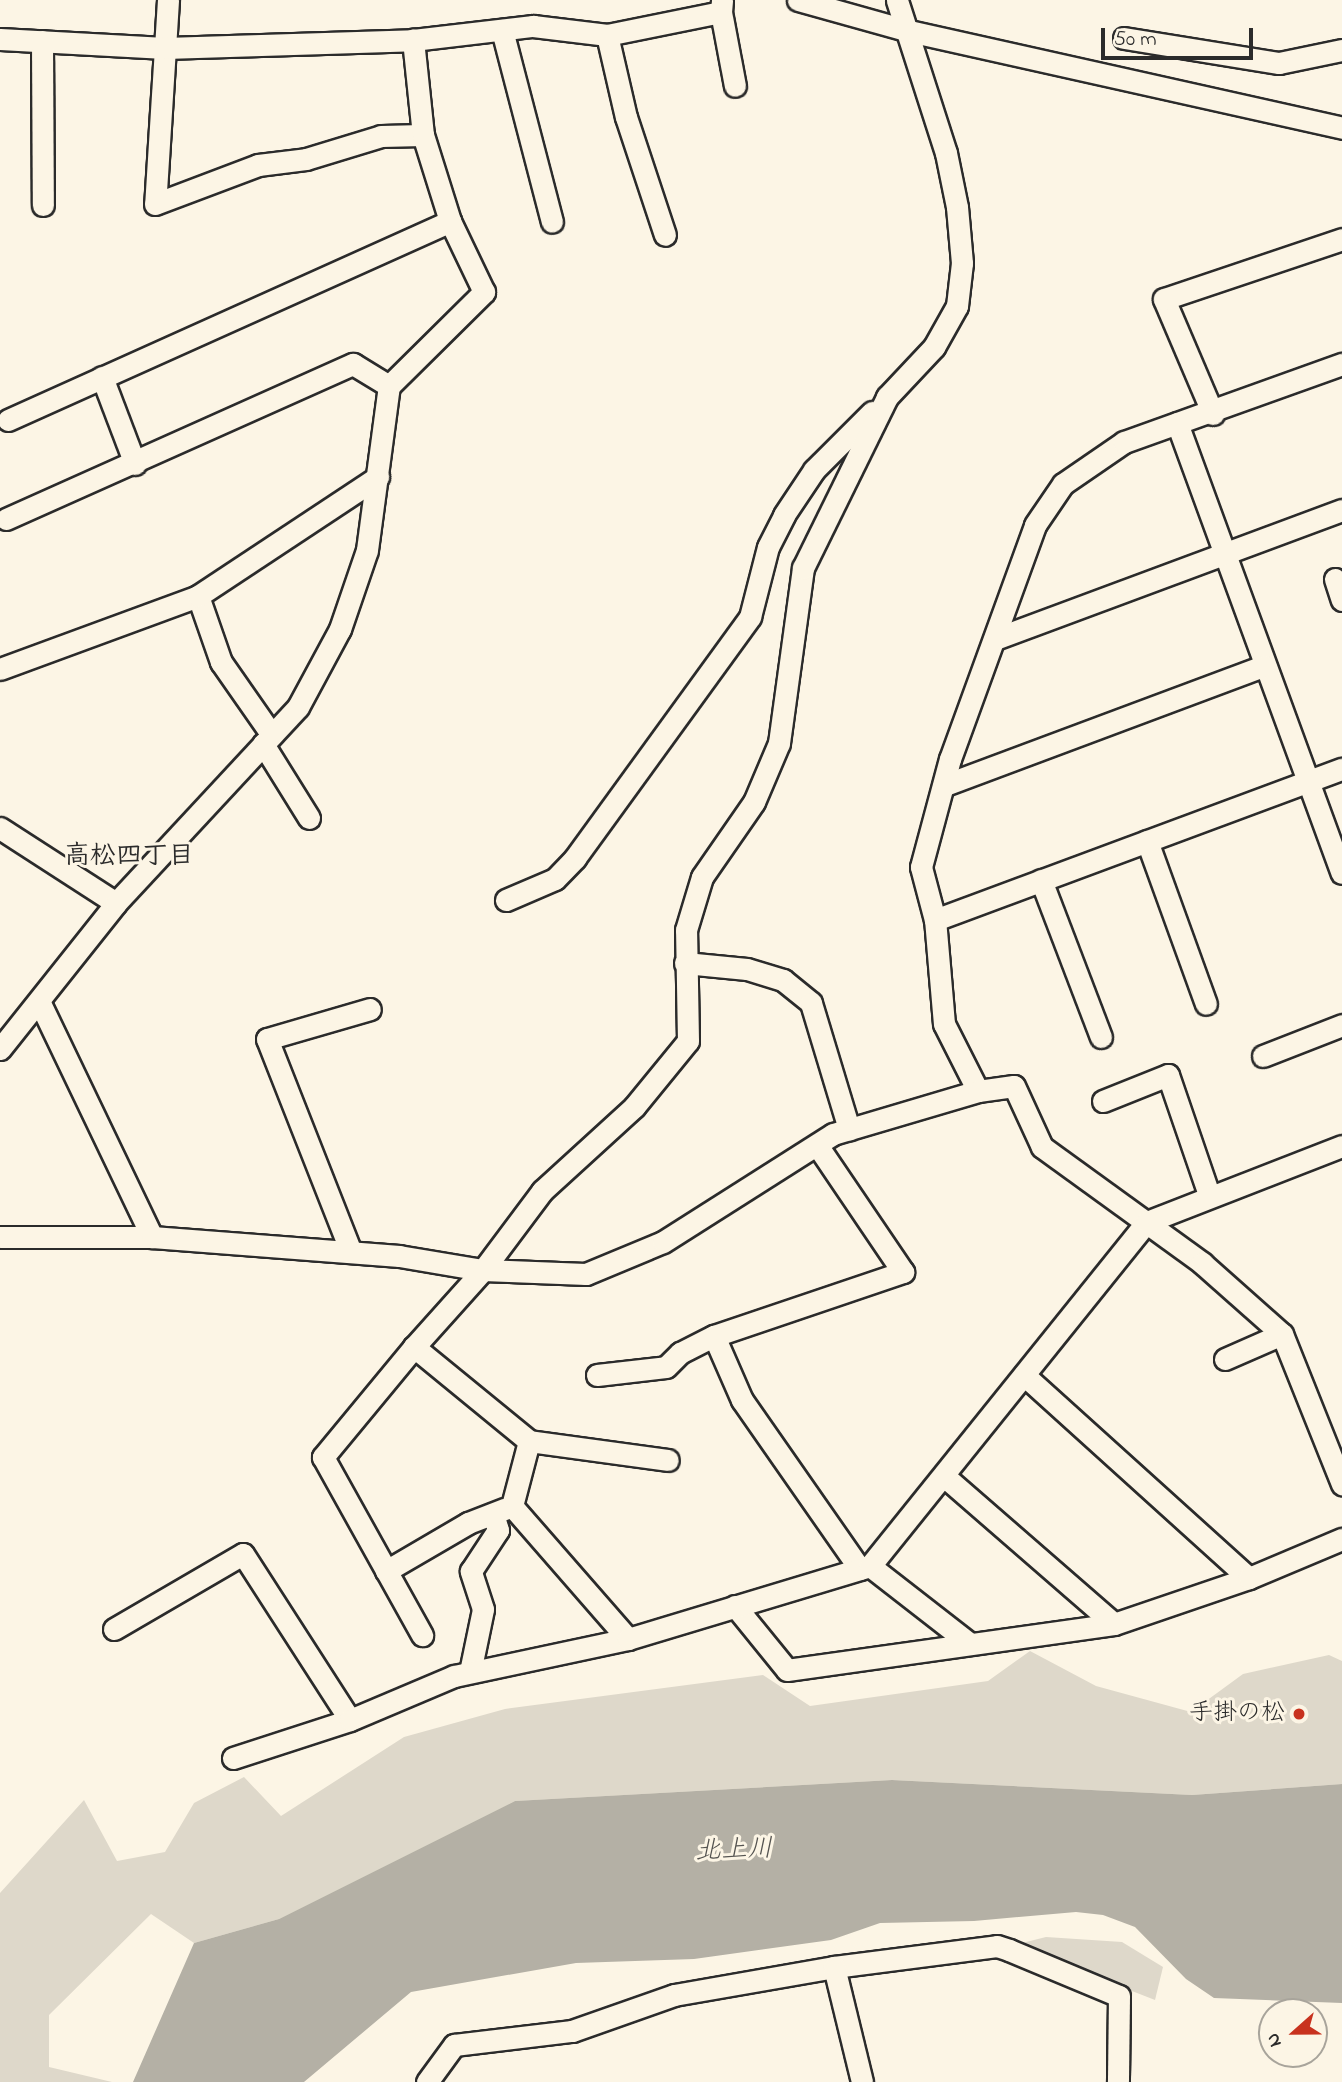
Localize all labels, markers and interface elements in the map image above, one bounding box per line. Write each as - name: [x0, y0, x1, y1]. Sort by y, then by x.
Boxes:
- scale bar: [1104, 14, 1256, 58]
- text: 50 m: [1114, 25, 1157, 55]
- district label: 高松四丁目: [64, 842, 194, 874]
- place label: 手掛の松: [1189, 1700, 1285, 1728]
- marker: 手掛の松: [1291, 1706, 1307, 1722]
- water label: 北上川: [694, 1835, 774, 1869]
- north arrow: [1258, 1998, 1328, 2068]
- text: N: [1260, 2029, 1290, 2051]

